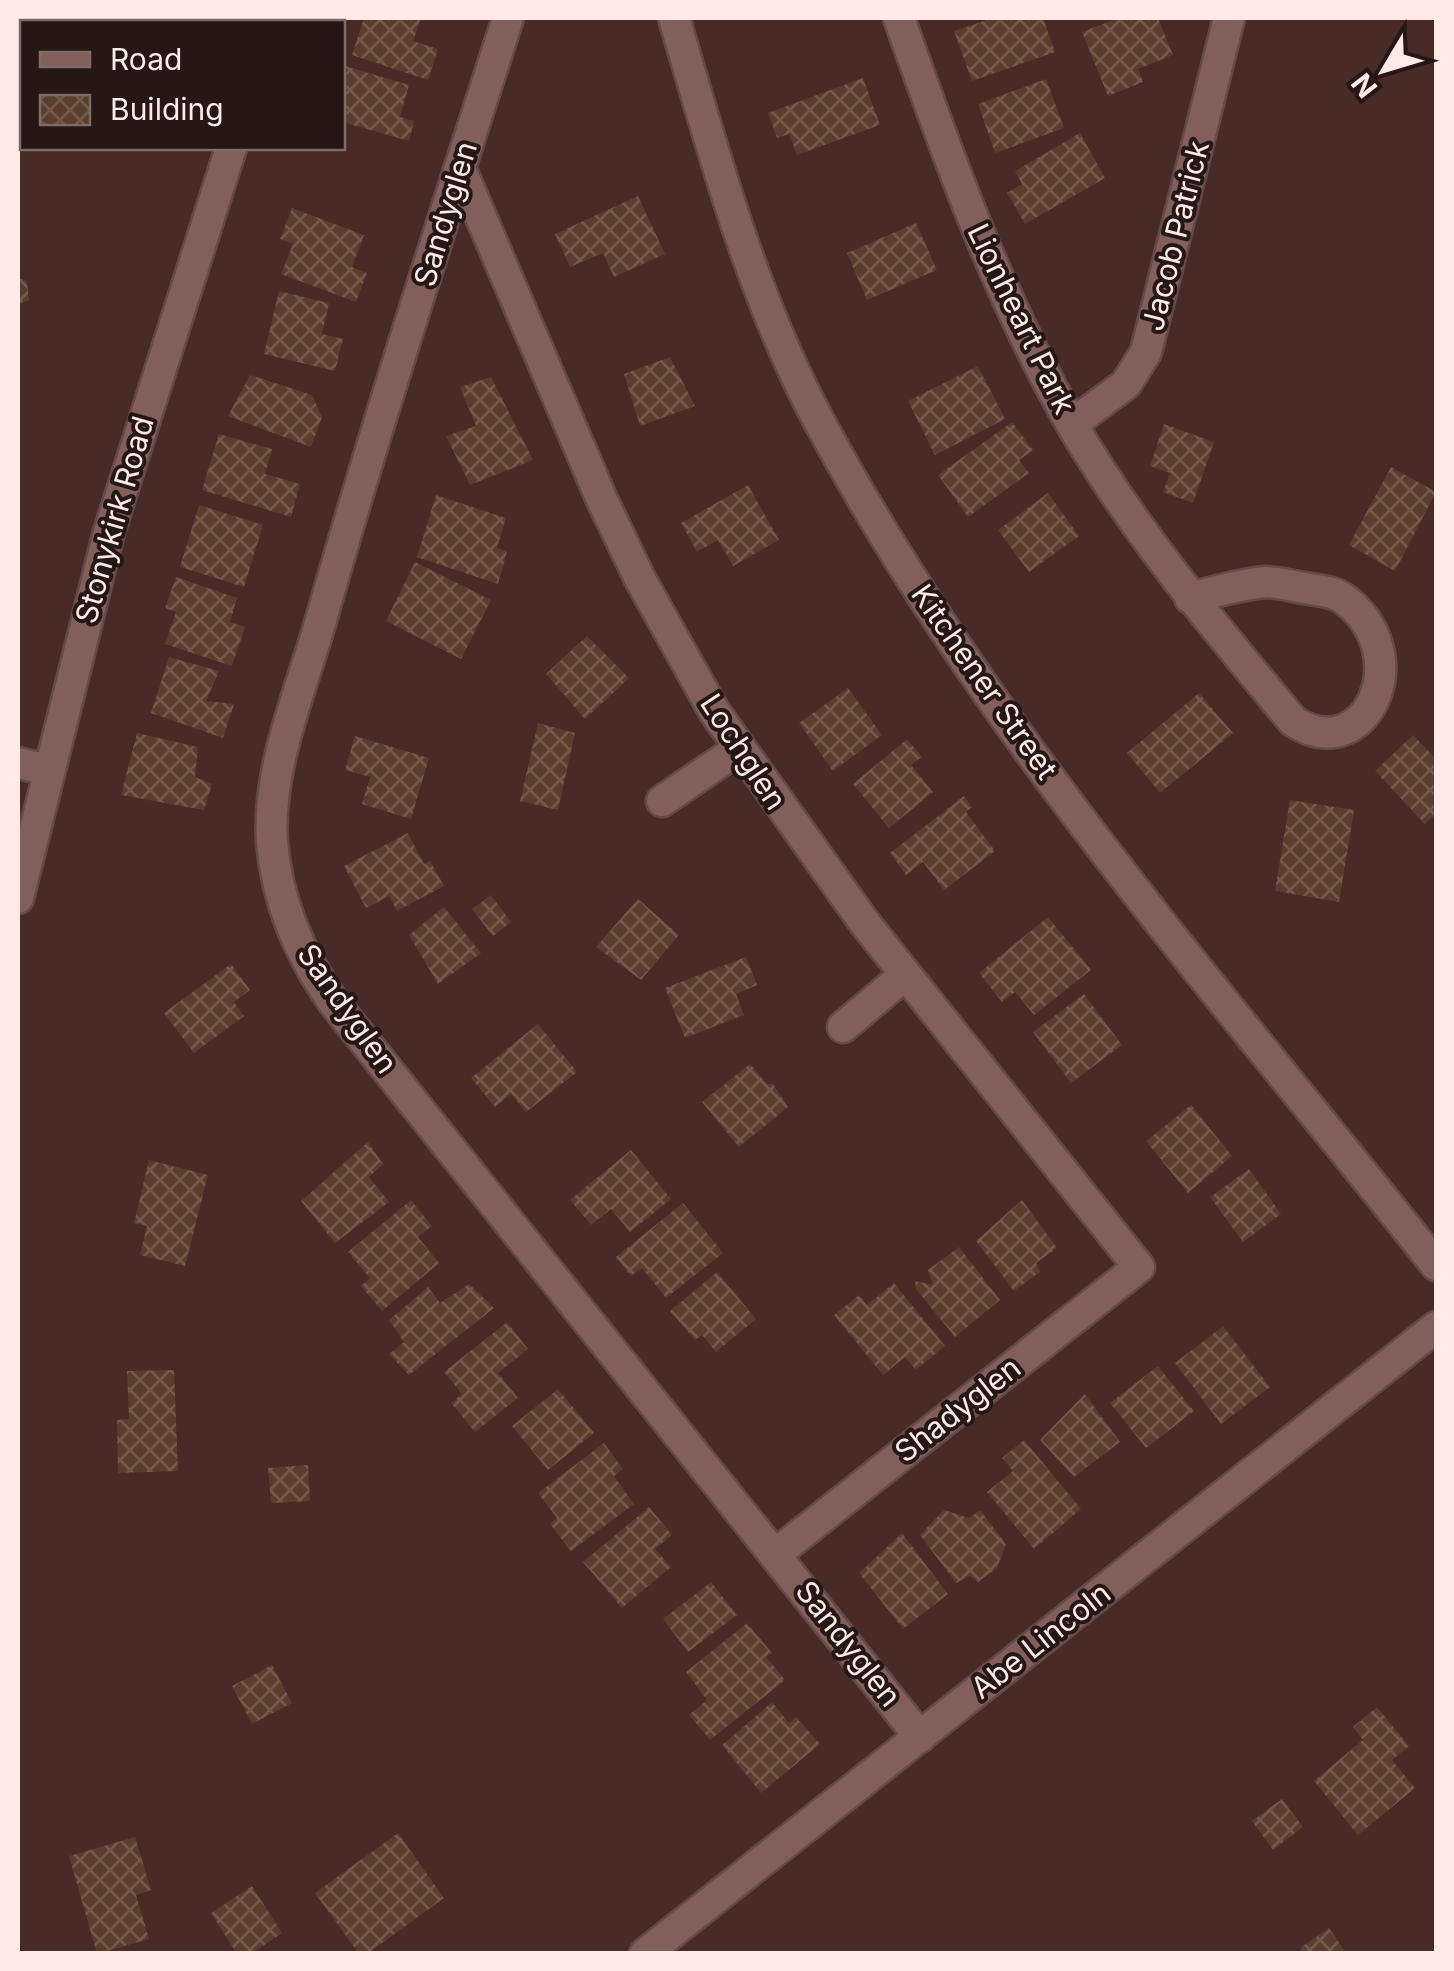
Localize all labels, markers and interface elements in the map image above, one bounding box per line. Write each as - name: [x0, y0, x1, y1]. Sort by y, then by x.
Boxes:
- legend: [20, 20, 345, 150]
- north arrow: [1334, 20, 1434, 120]
- text: Road: [110, 41, 182, 77]
- text: N: [1344, 67, 1384, 104]
- text: Building: [110, 91, 224, 127]
- street label: Sandyglen: [406, 137, 484, 290]
- street label: Jacob Patrick: [1134, 137, 1216, 334]
- street label: Lionheart Park: [960, 218, 1084, 420]
- street label: Stonykirk Road: [67, 412, 161, 627]
- street label: Kitchener Street: [904, 577, 1065, 786]
- street label: Lochglen: [693, 687, 795, 816]
- street label: Sandyglen: [290, 937, 405, 1080]
- street label: Shadyglen: [887, 1349, 1027, 1469]
- street label: Sandyglen: [789, 1573, 909, 1713]
- street label: Abe Lincoln: [963, 1575, 1117, 1706]

